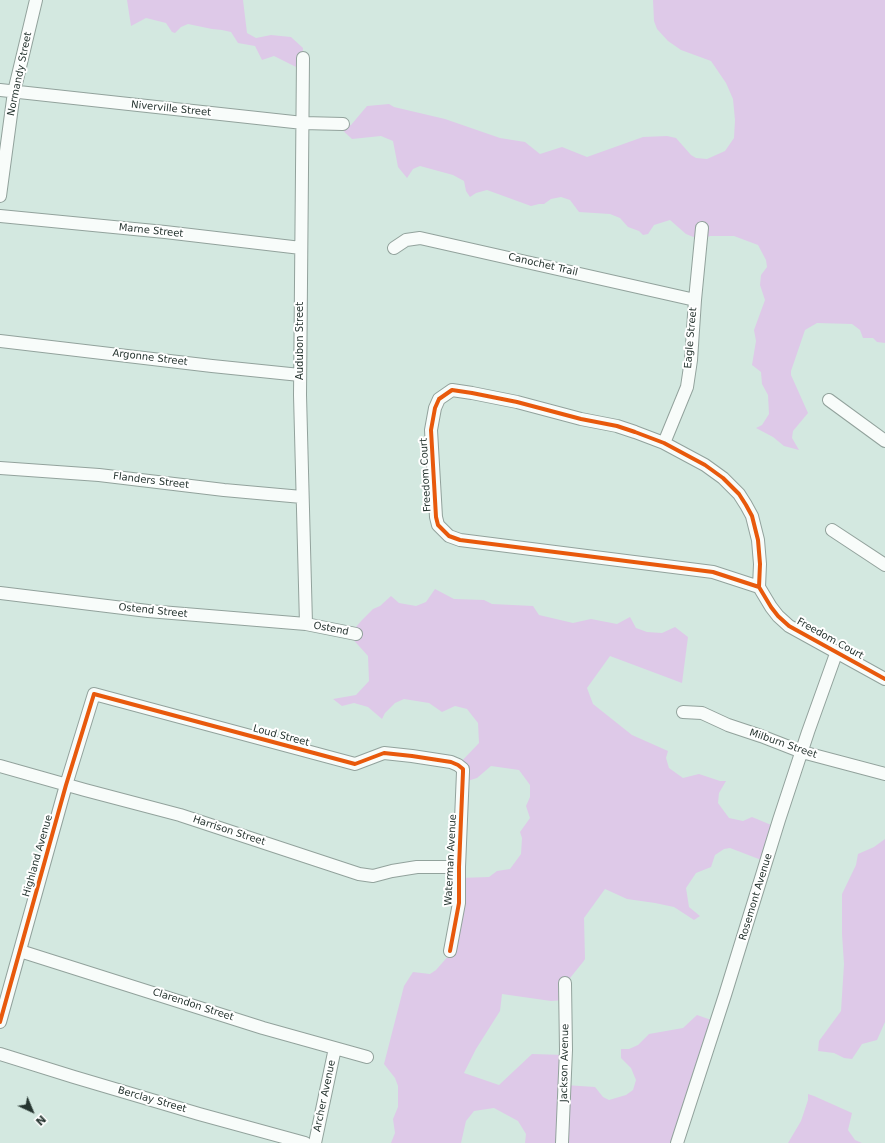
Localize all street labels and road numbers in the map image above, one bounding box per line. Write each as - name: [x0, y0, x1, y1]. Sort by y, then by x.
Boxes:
- street label: Normandy Street: [5, 31, 35, 117]
- street label: Niverville Street: [130, 99, 212, 119]
- street label: Marne Street: [118, 222, 184, 240]
- street label: Canochet Trail: [507, 251, 579, 279]
- street label: Audubon Street: [294, 302, 306, 380]
- street label: Eagle Street: [682, 307, 700, 369]
- street label: Argonne Street: [112, 347, 188, 369]
- street label: Freedom Court: [418, 438, 434, 512]
- street label: Flanders Street: [112, 470, 190, 492]
- street label: Ostend Street: [118, 601, 188, 621]
- street label: Freedom Court: [795, 616, 865, 662]
- street label: Ostend: [312, 620, 350, 638]
- street label: Loud Street: [252, 723, 310, 749]
- street label: Milburn Street: [748, 727, 818, 761]
- street label: Highland Avenue: [21, 814, 55, 898]
- street label: Harrison Street: [191, 814, 267, 848]
- street label: Waterman Avenue: [443, 814, 459, 906]
- street label: Rosemont Avenue: [737, 852, 775, 942]
- street label: Clarendon Street: [151, 986, 235, 1024]
- street label: Jackson Avenue: [558, 1024, 572, 1102]
- street label: Archer Avenue: [312, 1059, 338, 1133]
- street label: Berclay Street: [116, 1084, 188, 1116]

